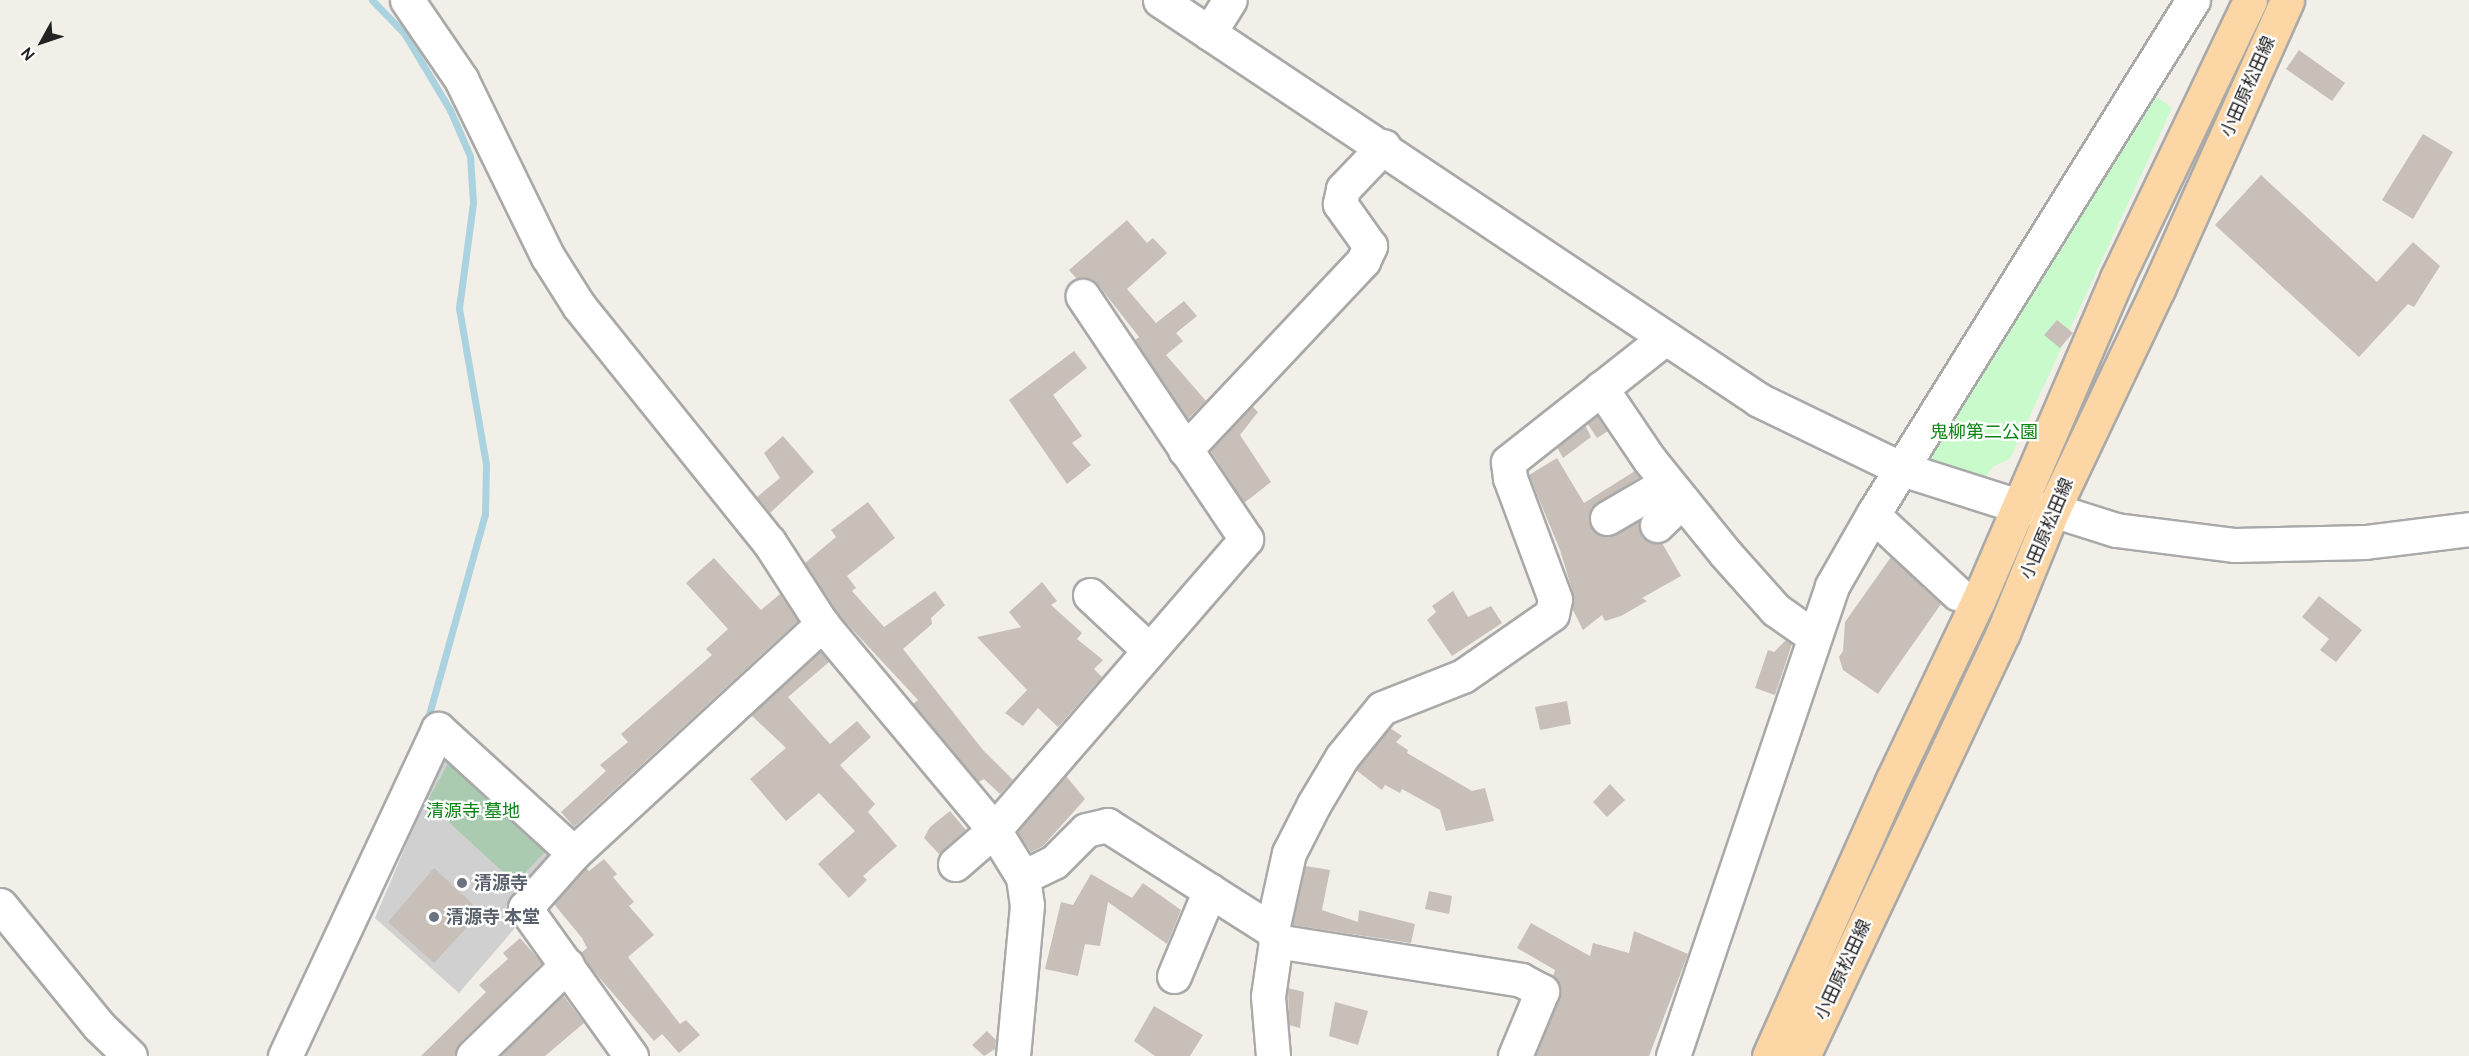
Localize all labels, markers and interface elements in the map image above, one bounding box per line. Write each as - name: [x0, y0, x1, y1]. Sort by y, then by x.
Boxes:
- north arrow: [12, 12, 72, 72]
- street label: 小田原松田線: [2216, 33, 2280, 141]
- text: N: [17, 43, 39, 64]
- park label: 鬼柳第二公園: [1930, 421, 2038, 443]
- street label: 小田原松田線: [2016, 475, 2078, 583]
- park label: 清源寺 墓地: [426, 800, 520, 822]
- place label: 清源寺: [474, 872, 528, 894]
- marker: 清源寺: [455, 876, 469, 890]
- place label: 清源寺 本堂: [446, 906, 540, 928]
- marker: 清源寺 本堂: [427, 910, 441, 924]
- street label: 小田原松田線: [1810, 916, 1876, 1024]

